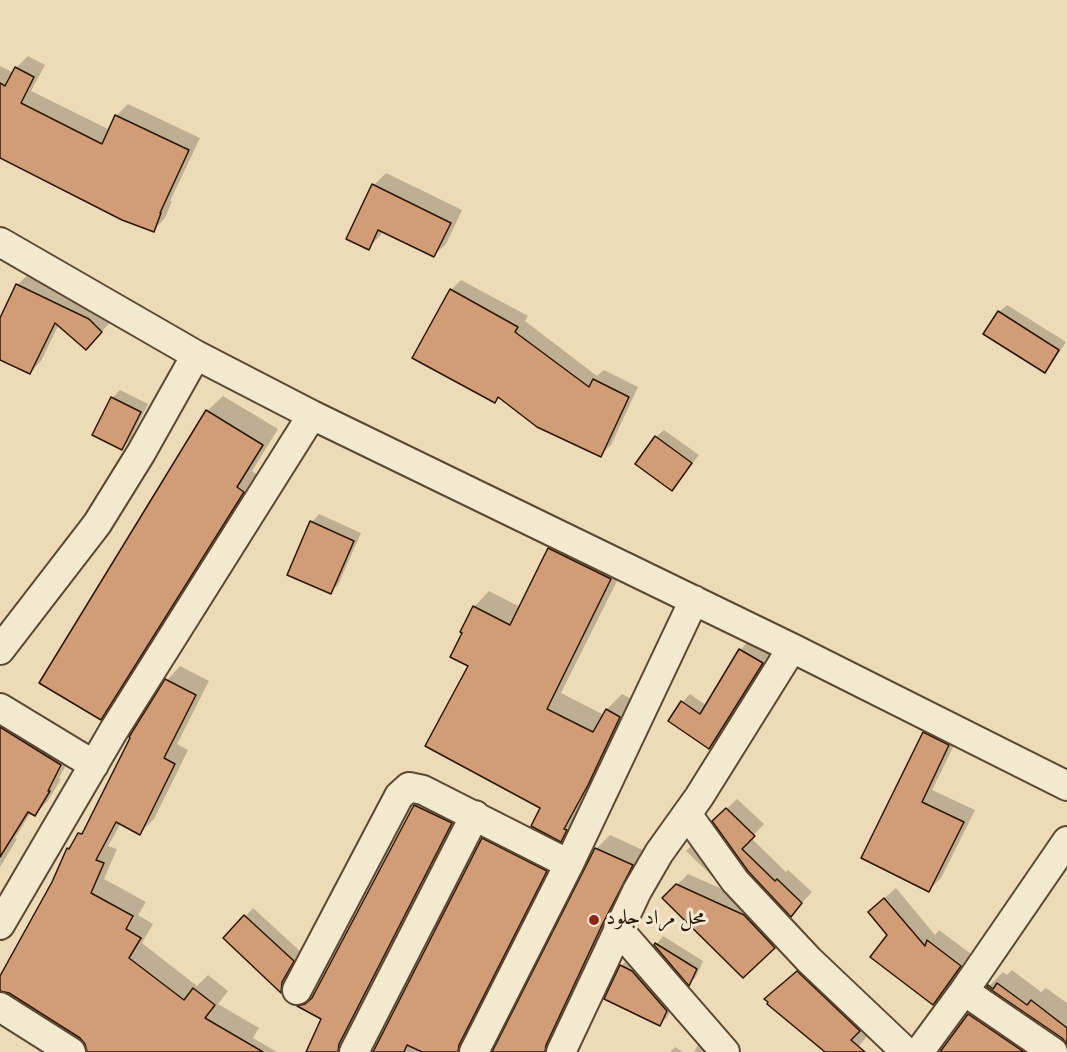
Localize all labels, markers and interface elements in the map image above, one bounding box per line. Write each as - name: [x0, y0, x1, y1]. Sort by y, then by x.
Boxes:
- place label: محل مراد جلود: [606, 907, 706, 933]
- marker: محل مراد جلود: [587, 913, 601, 927]

